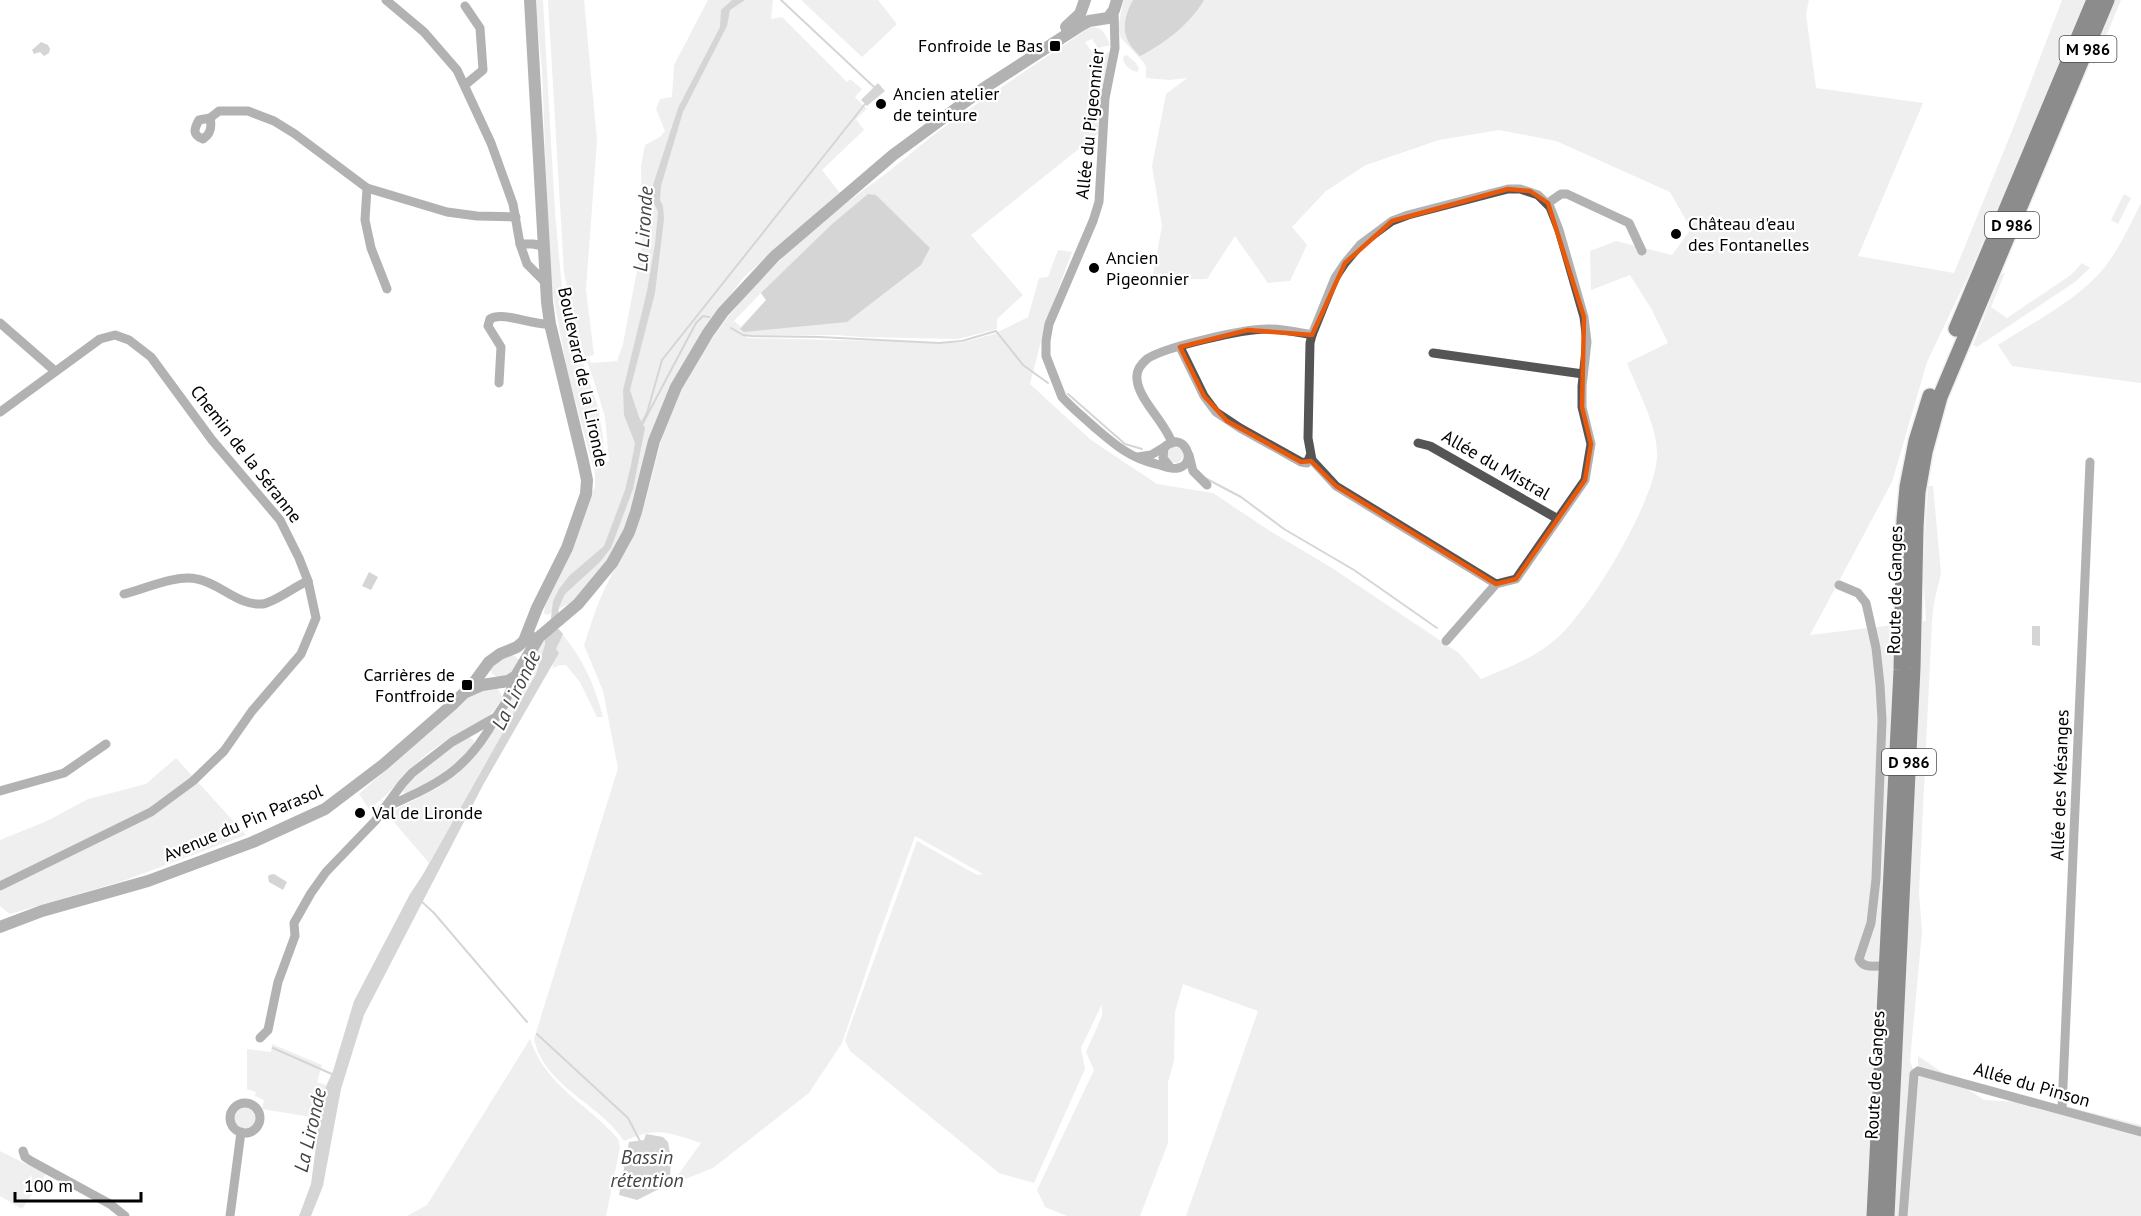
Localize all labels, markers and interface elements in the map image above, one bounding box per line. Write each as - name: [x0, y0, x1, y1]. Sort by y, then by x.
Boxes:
- place label: Fonfroide le Bas: [918, 34, 1043, 57]
- road number: M 986: [2060, 36, 2116, 62]
- marker: Fonfroide le Bas: [1048, 39, 1062, 53]
- street label: Allée du Pigeonnier: [1070, 48, 1109, 200]
- place label: Ancien atelier de teinture: [893, 82, 999, 126]
- marker: Ancien atelier de teinture: [874, 97, 888, 111]
- water label: La Lironde: [627, 185, 659, 273]
- place label: Château d'eau des Fontanelles: [1688, 212, 1809, 256]
- road number: D 986: [1985, 212, 2039, 238]
- marker: Château d'eau des Fontanelles: [1669, 227, 1683, 241]
- place label: Ancien Pigeonnier: [1106, 246, 1189, 290]
- marker: Ancien Pigeonnier: [1087, 261, 1101, 275]
- street label: Boulevard de la Lironde: [553, 285, 614, 469]
- street label: Chemin de la Séranne: [185, 380, 307, 527]
- street label: Allée du Mistral: [1438, 424, 1555, 505]
- street label: Route de Ganges: [1882, 525, 1907, 655]
- water label: La Lironde: [486, 645, 547, 734]
- place label: Carrières de Fontfroide: [363, 663, 455, 707]
- marker: Carrières de Fontfroide: [460, 678, 474, 692]
- street label: Allée des Mésanges: [2045, 709, 2074, 861]
- road number: D 986: [1882, 749, 1936, 775]
- street label: Avenue du Pin Parasol: [160, 778, 327, 866]
- place label: Val de Lironde: [371, 801, 483, 824]
- marker: Val de Lironde: [353, 806, 367, 820]
- street label: Route de Ganges: [1860, 1010, 1889, 1140]
- street label: Allée du Pinson: [1971, 1057, 2093, 1112]
- water label: La Lironde: [288, 1085, 332, 1175]
- water label: Bassin rétention: [610, 1144, 684, 1193]
- scale bar: [15, 1165, 141, 1203]
- text: 100 m: [24, 1174, 73, 1197]

